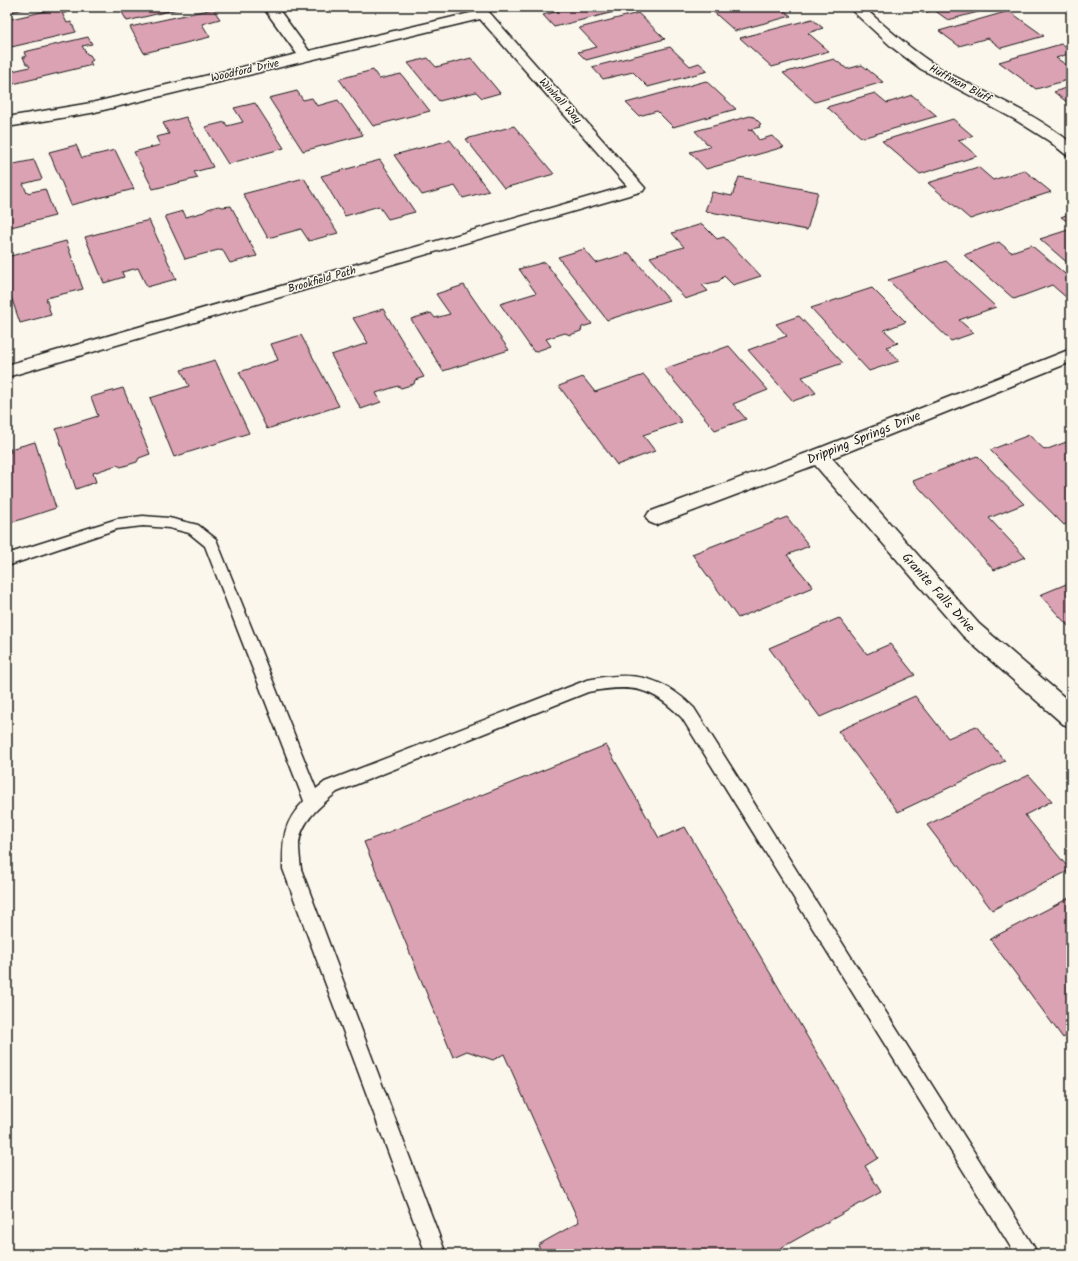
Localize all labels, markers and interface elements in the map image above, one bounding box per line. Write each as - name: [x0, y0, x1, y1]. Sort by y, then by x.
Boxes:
- street label: Woodford Drive: [209, 54, 281, 88]
- street label: Huffman Bluff: [926, 60, 996, 109]
- street label: Winhall Way: [534, 74, 586, 129]
- street label: Brookfield Path: [286, 262, 358, 298]
- street label: Dripping Springs Drive: [804, 406, 924, 470]
- street label: Granite Falls Drive: [896, 548, 980, 638]

